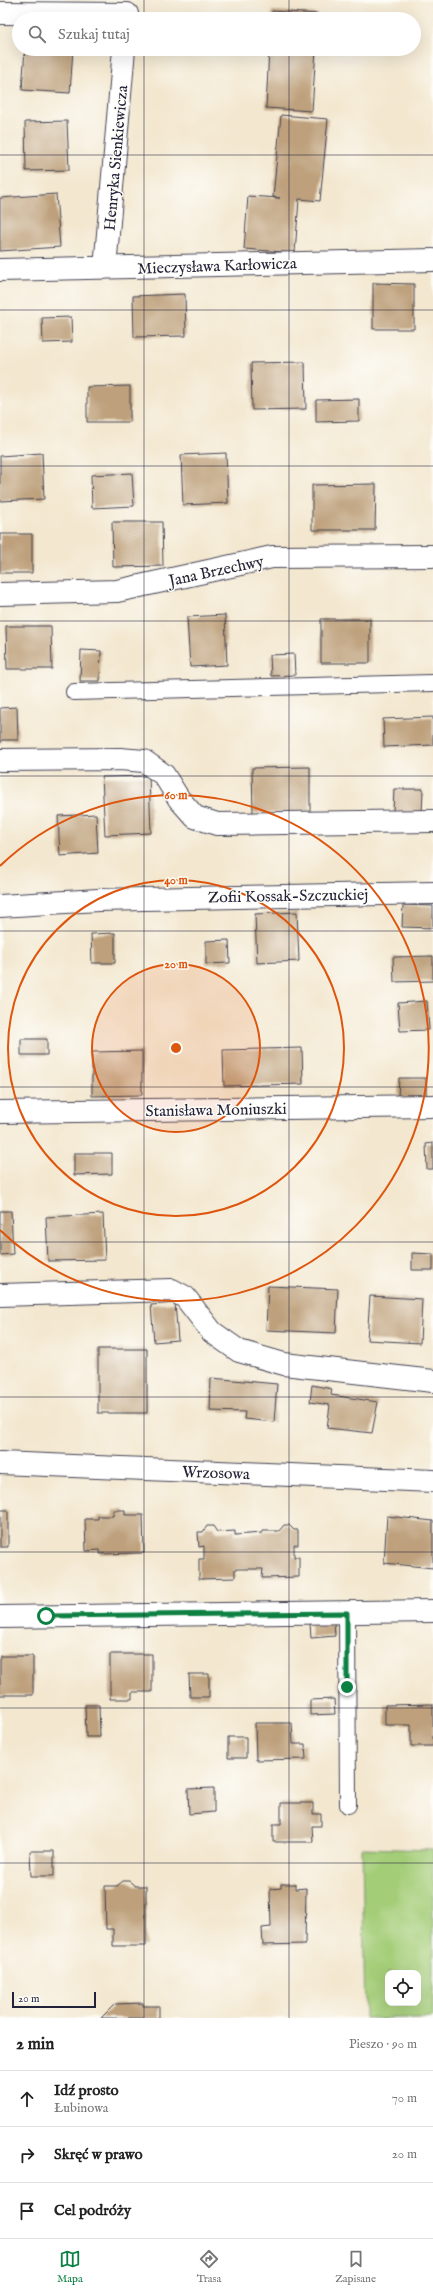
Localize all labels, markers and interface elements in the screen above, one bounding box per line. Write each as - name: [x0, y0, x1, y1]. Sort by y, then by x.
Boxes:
- search box: [12, 12, 421, 56]
- icon: search: [26, 23, 48, 45]
- text: Szukaj tutaj: [58, 25, 130, 44]
- street label: Henryka Sienkiewicza: [101, 84, 133, 232]
- street label: Mieczysława Karłowicza: [137, 254, 297, 280]
- street label: Jana Brzechwy: [165, 552, 266, 592]
- text: 60 m: [165, 788, 188, 803]
- text: 40 m: [164, 873, 189, 888]
- street label: Zofii Kossak-Szczuckiej: [208, 886, 368, 908]
- text: 20 m: [164, 957, 188, 972]
- centre of rings: [169, 1041, 183, 1055]
- street label: Stanisława Moniuszki: [145, 1100, 287, 1122]
- street label: Wrzosowa: [182, 1463, 250, 1485]
- route start: [37, 1607, 55, 1625]
- route end: [338, 1678, 356, 1696]
- map controls: [385, 1970, 421, 2006]
- button: locate: [385, 1970, 421, 2006]
- scale bar: [12, 1990, 96, 2009]
- text: 20 m: [18, 1992, 39, 2006]
- text: 2 min: [16, 2034, 54, 2055]
- text: Pieszo · 90 m: [349, 2036, 417, 2053]
- text: Idź prosto: [54, 2081, 119, 2100]
- icon: ahead: [16, 2088, 38, 2110]
- text: 70 m: [392, 2090, 417, 2107]
- text: Łubinowa: [54, 2100, 108, 2117]
- icon: right: [16, 2144, 38, 2166]
- text: Skręć w prawo: [54, 2145, 143, 2164]
- text: 20 m: [392, 2146, 417, 2163]
- icon: arrive: [16, 2200, 38, 2222]
- text: Cel podróży: [54, 2201, 131, 2220]
- tab: Mapa: [57, 2248, 83, 2286]
- tab: Trasa: [197, 2248, 221, 2286]
- tab: Zapisane: [335, 2248, 376, 2286]

